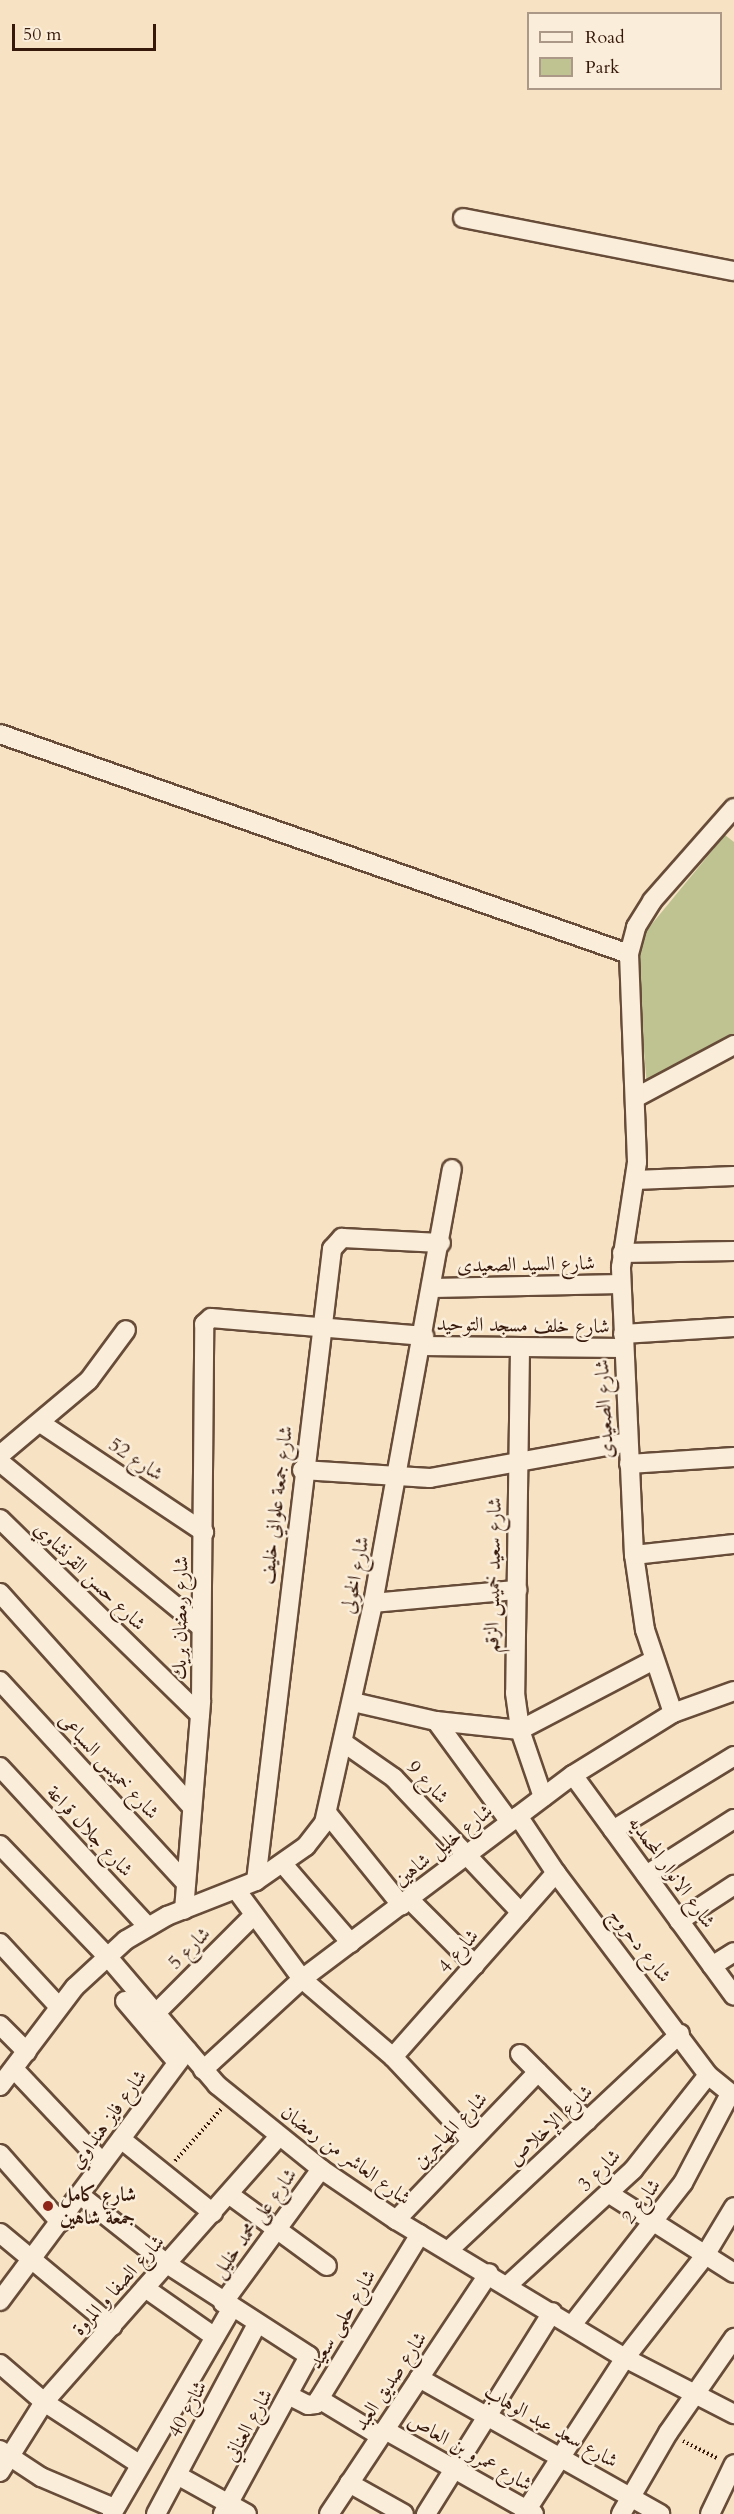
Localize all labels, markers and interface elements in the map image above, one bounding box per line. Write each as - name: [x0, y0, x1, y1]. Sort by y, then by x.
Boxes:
- scale bar: [15, 12, 159, 50]
- legend: [527, 12, 722, 90]
- text: 50 m: [23, 22, 62, 47]
- text: Road: [585, 25, 625, 50]
- text: Park: [585, 55, 620, 80]
- street label: شارع السيد الصعيدى: [457, 1251, 595, 1277]
- street label: شارع خلف مسجد التوحيد: [436, 1311, 610, 1339]
- street label: شارع الصعيدى: [589, 1359, 619, 1459]
- street label: شارع جمعة علواني خليف: [254, 1424, 298, 1586]
- street label: شارع 52: [104, 1432, 168, 1486]
- street label: شارع سعيد خميس الزقم: [480, 1497, 506, 1653]
- street label: شارع حسن القرنشاوي: [29, 1516, 151, 1636]
- street label: شارع الخولى: [336, 1534, 374, 1616]
- street label: شارع رمضان بريك: [167, 1556, 193, 1680]
- street label: شارع خميس السباعى: [54, 1708, 164, 1824]
- street label: شارع 9: [402, 1755, 454, 1809]
- street label: شارع جلال قراعة: [42, 1780, 138, 1882]
- street label: شارع خليل شاهين: [389, 1799, 497, 1891]
- street label: شارع الانوار المحمديه: [623, 1811, 721, 1933]
- street label: شارع دحروج: [603, 1903, 677, 1987]
- street label: شارع 5: [163, 1922, 215, 1974]
- street label: شارع 4: [432, 1924, 484, 1978]
- street label: شارع فايز هنداوي: [64, 2065, 152, 2173]
- street label: شارع الإخلاص: [503, 2080, 597, 2170]
- street label: شارع المهاجرين: [408, 2087, 492, 2173]
- street label: شارع العاشر من رمضان: [276, 2100, 416, 2210]
- street label: شارع 3: [573, 2144, 625, 2196]
- street label: شارع على محمد خليل: [206, 2163, 302, 2283]
- street label: شارع 2: [616, 2174, 666, 2228]
- place label: شارع كامل جمعة شاهين: [60, 2182, 136, 2229]
- marker: شارع كامل جمعة شاهين: [41, 2199, 55, 2213]
- street label: شارع الصفا و المروة: [67, 2230, 169, 2340]
- street label: شارع حلمى سعيد: [303, 2265, 381, 2373]
- street label: شارع صديق العبد: [348, 2327, 432, 2435]
- street label: شارع 40: [162, 2377, 212, 2441]
- street label: شارع سعد عبد الوهاب: [480, 2379, 622, 2473]
- street label: شارع العناني: [218, 2384, 278, 2466]
- street label: شارع عمرو بن العاص: [404, 2408, 536, 2496]

